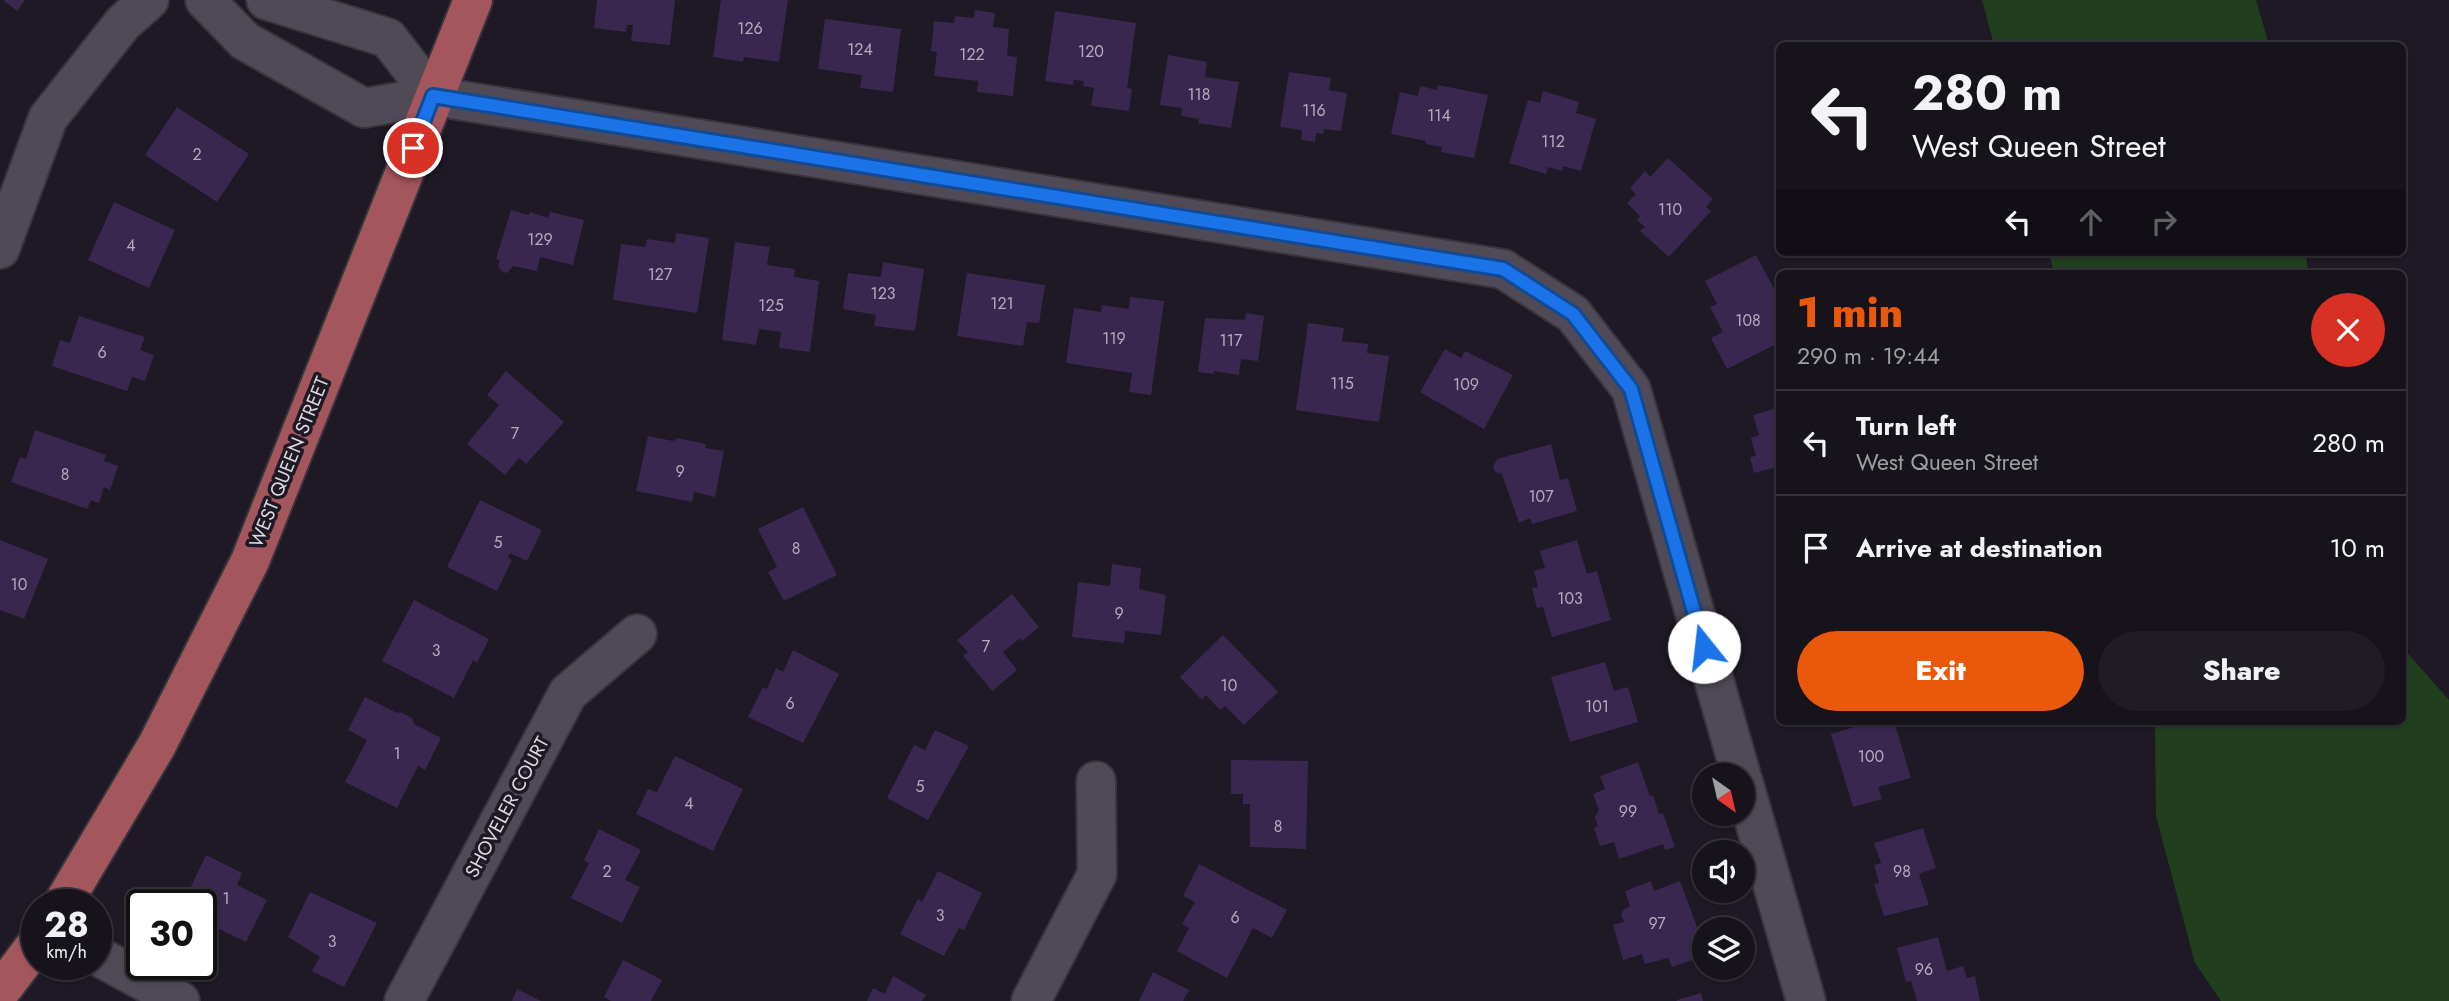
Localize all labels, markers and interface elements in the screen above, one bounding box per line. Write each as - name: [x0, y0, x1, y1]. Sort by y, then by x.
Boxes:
- house number: 126: [737, 17, 763, 40]
- house number: 124: [847, 38, 873, 61]
- house number: 120: [1078, 40, 1104, 63]
- house number: 122: [959, 43, 985, 66]
- text: 280 m: [1912, 58, 2062, 128]
- icon: left: [1797, 70, 1888, 161]
- house number: 118: [1187, 83, 1211, 106]
- house number: 116: [1302, 99, 1326, 122]
- house number: 114: [1427, 104, 1451, 127]
- pin: [383, 118, 443, 178]
- text: West Queen Street: [1912, 123, 2166, 169]
- icon: arrive: [394, 129, 432, 167]
- house number: 112: [1541, 130, 1565, 153]
- house number: 2: [192, 143, 202, 166]
- house number: 110: [1658, 198, 1682, 221]
- icon: left: [1999, 203, 2037, 241]
- icon: ahead: [2072, 203, 2110, 241]
- icon: right: [2145, 203, 2183, 241]
- house number: 129: [527, 228, 553, 251]
- house number: 4: [126, 234, 136, 257]
- house number: 127: [648, 263, 673, 286]
- house number: 123: [870, 282, 896, 305]
- text: 1 min: [1797, 282, 1903, 343]
- house number: 121: [990, 292, 1014, 315]
- button: close: [2311, 293, 2385, 367]
- house number: 125: [758, 294, 784, 317]
- house number: 108: [1735, 309, 1761, 332]
- house number: 119: [1102, 327, 1126, 350]
- house number: 117: [1220, 329, 1243, 352]
- text: 290 m · 19:44: [1797, 339, 1940, 373]
- house number: 6: [97, 341, 107, 364]
- street label: WEST QUEEN STREET: [242, 372, 336, 551]
- house number: 115: [1330, 372, 1354, 395]
- house number: 109: [1453, 373, 1479, 396]
- text: Turn left: [1856, 407, 1956, 445]
- house number: 7: [511, 422, 520, 445]
- icon: left: [1797, 424, 1835, 462]
- text: 280 m: [2312, 424, 2385, 462]
- text: West Queen Street: [1856, 445, 2038, 479]
- house number: 9: [675, 460, 685, 483]
- house number: 8: [61, 463, 69, 486]
- house number: 107: [1528, 485, 1554, 508]
- icon: arrive: [1797, 529, 1835, 567]
- text: Arrive at destination: [1856, 529, 2103, 567]
- text: 10 m: [2330, 529, 2385, 567]
- house number: 5: [493, 531, 503, 554]
- house number: 8: [792, 537, 800, 560]
- house number: 10: [11, 573, 27, 596]
- house number: 103: [1557, 587, 1583, 610]
- house number: 9: [1114, 602, 1124, 625]
- position arrow: [1667, 610, 1741, 684]
- button: Exit: [1797, 631, 2084, 711]
- button: Share: [2098, 631, 2385, 711]
- house number: 7: [982, 635, 991, 658]
- house number: 3: [432, 639, 441, 662]
- house number: 10: [1221, 674, 1237, 697]
- house number: 6: [785, 692, 795, 715]
- house number: 101: [1585, 695, 1609, 718]
- street label: SHOVELER COURT: [458, 732, 556, 882]
- house number: 1: [393, 742, 401, 765]
- house number: 100: [1858, 745, 1884, 768]
- north arrow: [1692, 763, 1755, 826]
- map controls: [1692, 763, 1755, 980]
- house number: 5: [915, 775, 925, 798]
- house number: 4: [684, 792, 694, 815]
- house number: 99: [1619, 800, 1637, 823]
- house number: 8: [1274, 815, 1282, 838]
- button: sound: [1692, 840, 1755, 903]
- house number: 2: [602, 860, 612, 883]
- house number: 98: [1893, 860, 1911, 883]
- house number: 1: [222, 887, 230, 910]
- speed limit sign: 30: [126, 889, 217, 980]
- text: 28: [44, 900, 89, 950]
- house number: 3: [936, 904, 945, 927]
- house number: 6: [1230, 906, 1240, 929]
- house number: 97: [1648, 912, 1666, 935]
- button: layers: [1692, 917, 1755, 980]
- house number: 3: [328, 930, 337, 953]
- text: km/h: [46, 939, 87, 965]
- house number: 96: [1915, 958, 1933, 981]

